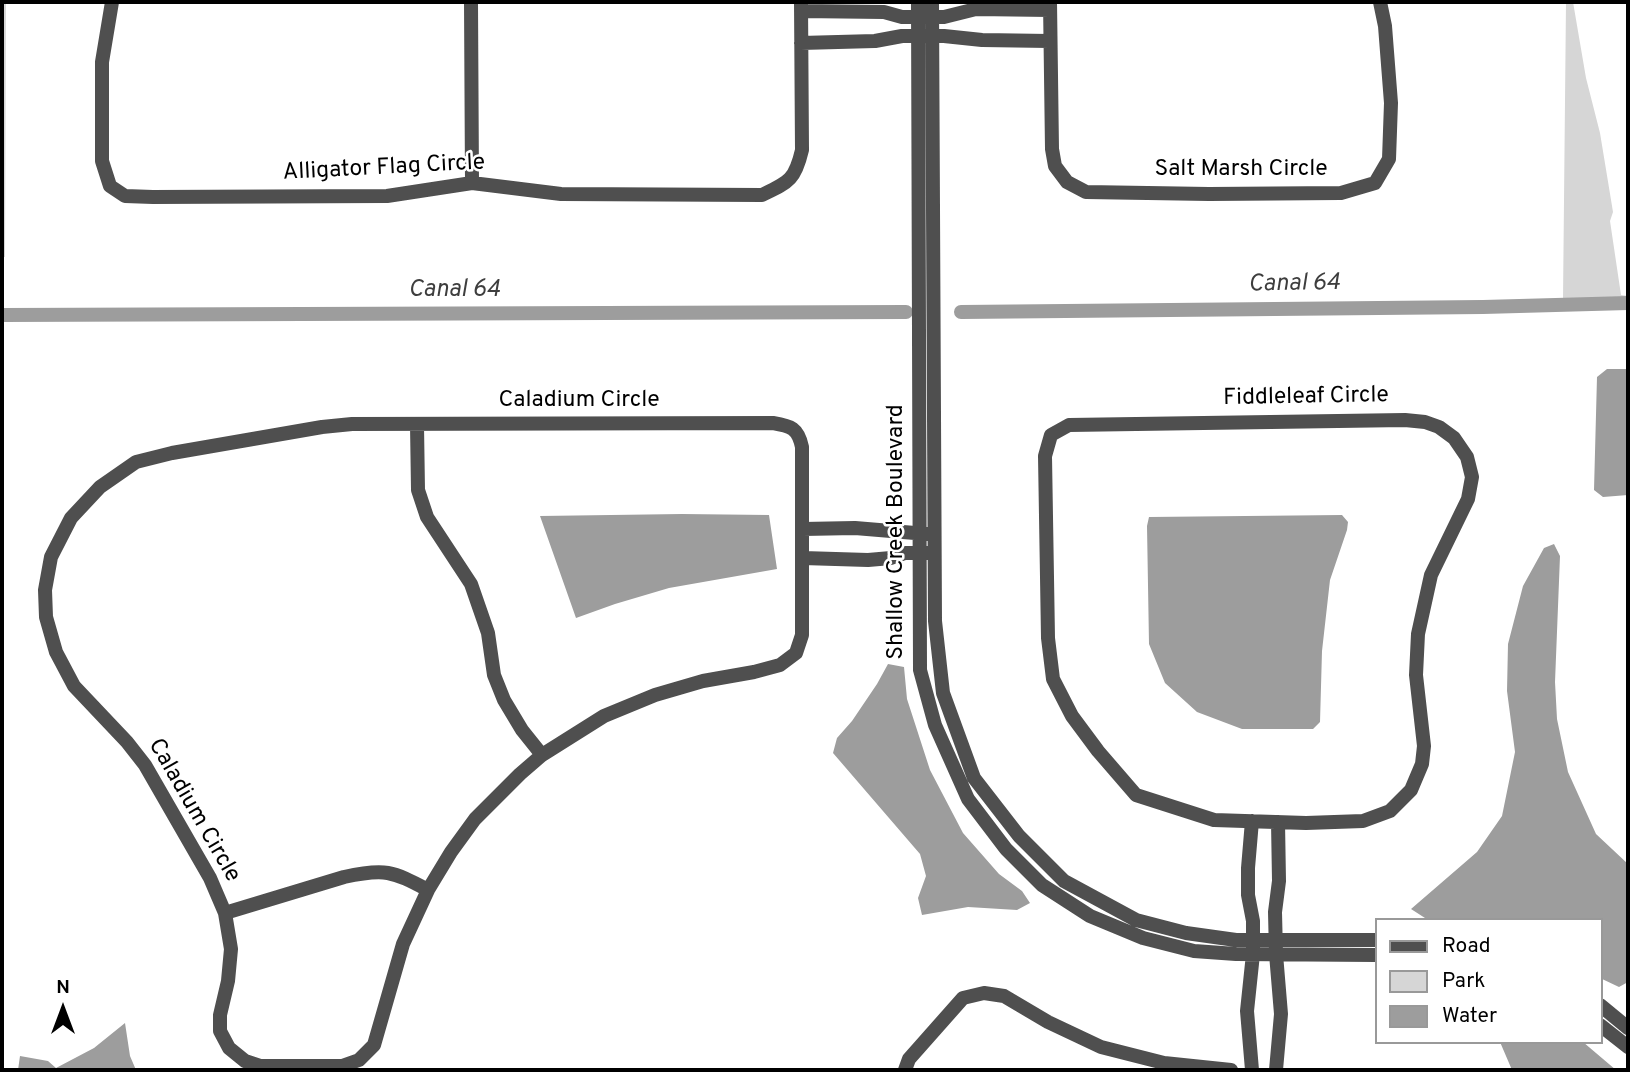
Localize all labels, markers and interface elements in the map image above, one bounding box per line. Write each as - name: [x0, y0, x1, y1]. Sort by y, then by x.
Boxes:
- street label: Alligator Flag Circle: [282, 150, 486, 188]
- street label: Salt Marsh Circle: [1154, 156, 1328, 184]
- water label: Canal 64: [1248, 270, 1340, 300]
- water label: Canal 64: [408, 277, 500, 305]
- street label: Fiddleleaf Circle: [1223, 383, 1389, 413]
- street label: Caladium Circle: [498, 387, 660, 415]
- street label: Shallow Creek Boulevard: [883, 404, 911, 660]
- street label: Caladium Circle: [141, 734, 245, 888]
- legend: [1374, 918, 1602, 1044]
- text: Road: [1442, 933, 1491, 960]
- text: Park: [1442, 968, 1485, 995]
- north arrow: [28, 974, 98, 1044]
- text: N: [56, 976, 70, 1000]
- text: Water: [1442, 1003, 1497, 1030]

